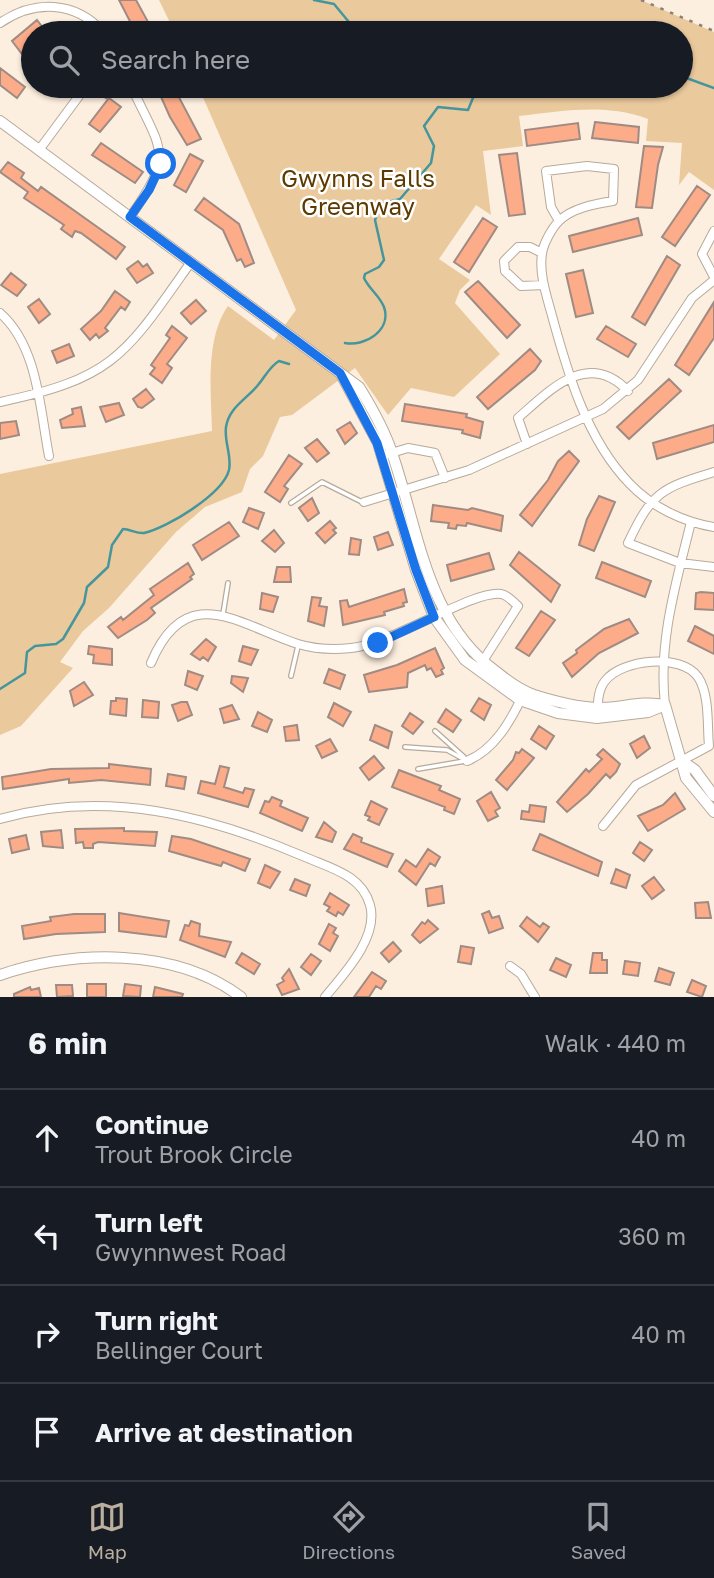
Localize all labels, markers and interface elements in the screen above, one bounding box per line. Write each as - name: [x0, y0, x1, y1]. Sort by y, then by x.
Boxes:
- search box: [21, 21, 693, 98]
- icon: search: [45, 41, 83, 79]
- text: Search here: [101, 44, 250, 75]
- route start: [145, 148, 176, 179]
- park label: Gwynns Falls Greenway: [281, 163, 435, 220]
- route end: [362, 627, 393, 658]
- text: 6 min: [28, 1025, 107, 1061]
- text: Walk · 440 m: [545, 1029, 686, 1057]
- text: Continue: [95, 1109, 209, 1140]
- icon: ahead: [28, 1119, 66, 1157]
- text: 40 m: [632, 1124, 686, 1152]
- text: Trout Brook Circle: [95, 1140, 293, 1168]
- text: Turn left: [95, 1207, 203, 1238]
- icon: left: [28, 1217, 66, 1255]
- text: 360 m: [618, 1222, 686, 1250]
- text: Gwynnwest Road: [95, 1238, 286, 1266]
- text: Turn right: [95, 1305, 218, 1336]
- icon: right: [28, 1315, 66, 1353]
- text: 40 m: [632, 1320, 686, 1348]
- text: Bellinger Court: [95, 1336, 263, 1364]
- icon: arrive: [28, 1413, 66, 1451]
- text: Arrive at destination: [95, 1417, 353, 1448]
- tab: Map: [88, 1498, 127, 1563]
- tab: Directions: [302, 1498, 395, 1563]
- tab: Saved: [571, 1498, 626, 1563]

